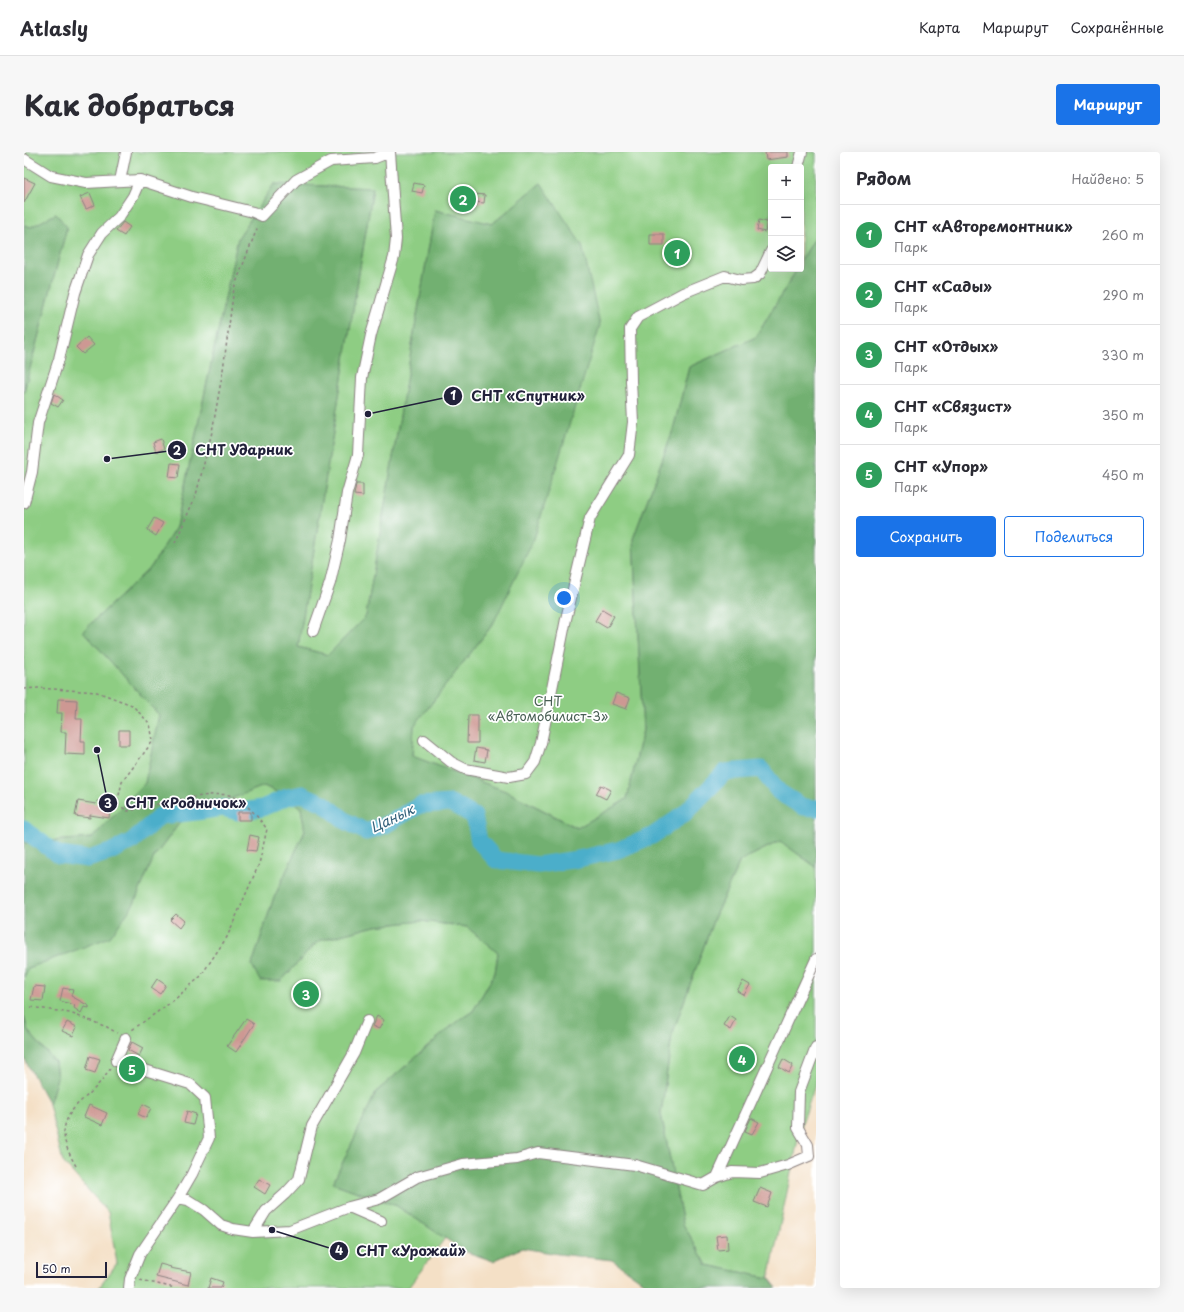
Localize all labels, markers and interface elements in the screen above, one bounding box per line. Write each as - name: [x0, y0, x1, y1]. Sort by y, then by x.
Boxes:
- text: Atlasly: [20, 14, 88, 42]
- text: Карта: [919, 17, 960, 38]
- text: Маршрут: [982, 17, 1048, 38]
- text: Сохранённые: [1070, 17, 1164, 38]
- text: Как добраться: [24, 83, 235, 126]
- button: Маршрут: [1056, 84, 1160, 125]
- map controls: [768, 164, 804, 272]
- button: +: [768, 164, 804, 200]
- text: Рядом: [856, 165, 911, 191]
- text: Найдено: 5: [1072, 169, 1144, 188]
- pin: 2: [450, 184, 476, 214]
- button: −: [768, 200, 804, 236]
- text: СНТ «Авторемонтник»: [894, 214, 1073, 237]
- text: 1: [866, 225, 872, 244]
- text: 260 m: [1102, 225, 1144, 244]
- button: layers: [768, 236, 804, 272]
- text: Парк: [894, 237, 928, 256]
- pin: 1: [664, 238, 690, 268]
- text: СНТ «Сады»: [894, 274, 992, 297]
- text: 2: [864, 285, 874, 304]
- text: 290 m: [1103, 285, 1144, 304]
- text: Парк: [894, 297, 928, 316]
- text: СНТ «Отдых»: [894, 334, 998, 357]
- text: 3: [865, 345, 873, 364]
- text: 330 m: [1101, 345, 1144, 364]
- text: Парк: [894, 357, 928, 376]
- callout: СНТ «Спутник»: [443, 383, 593, 409]
- text: СНТ «Спутник»: [471, 385, 586, 406]
- text: 1: [450, 386, 456, 404]
- text: СНТ «Связист»: [894, 394, 1012, 417]
- text: 4: [865, 405, 873, 424]
- text: 350 m: [1102, 405, 1144, 424]
- text: Парк: [894, 417, 928, 436]
- callout: СНТ Ударник: [167, 437, 302, 463]
- text: СНТ Ударник: [195, 439, 293, 460]
- text: 2: [173, 441, 182, 459]
- text: СНТ «Упор»: [894, 454, 988, 477]
- text: 5: [865, 465, 873, 484]
- text: 450 m: [1102, 465, 1144, 484]
- text: Парк: [894, 477, 928, 496]
- button: Сохранить: [856, 516, 996, 557]
- button: Поделиться: [1004, 516, 1144, 557]
- your location: [554, 588, 574, 608]
- park label: СНТ «Автомобилист-3»: [488, 691, 608, 725]
- callout: СНТ «Родничок»: [98, 790, 255, 816]
- text: СНТ «Родничок»: [126, 792, 247, 813]
- text: 3: [104, 794, 112, 812]
- water label: Цанык: [367, 798, 419, 838]
- pin: 3: [293, 979, 319, 1009]
- pin: 4: [729, 1044, 755, 1074]
- pin: 5: [119, 1054, 145, 1084]
- callout: СНТ «Урожай»: [329, 1238, 474, 1264]
- text: СНТ «Урожай»: [356, 1240, 467, 1261]
- text: 4: [335, 1241, 343, 1259]
- scale bar: [36, 1260, 107, 1279]
- text: 50 m: [42, 1260, 71, 1277]

